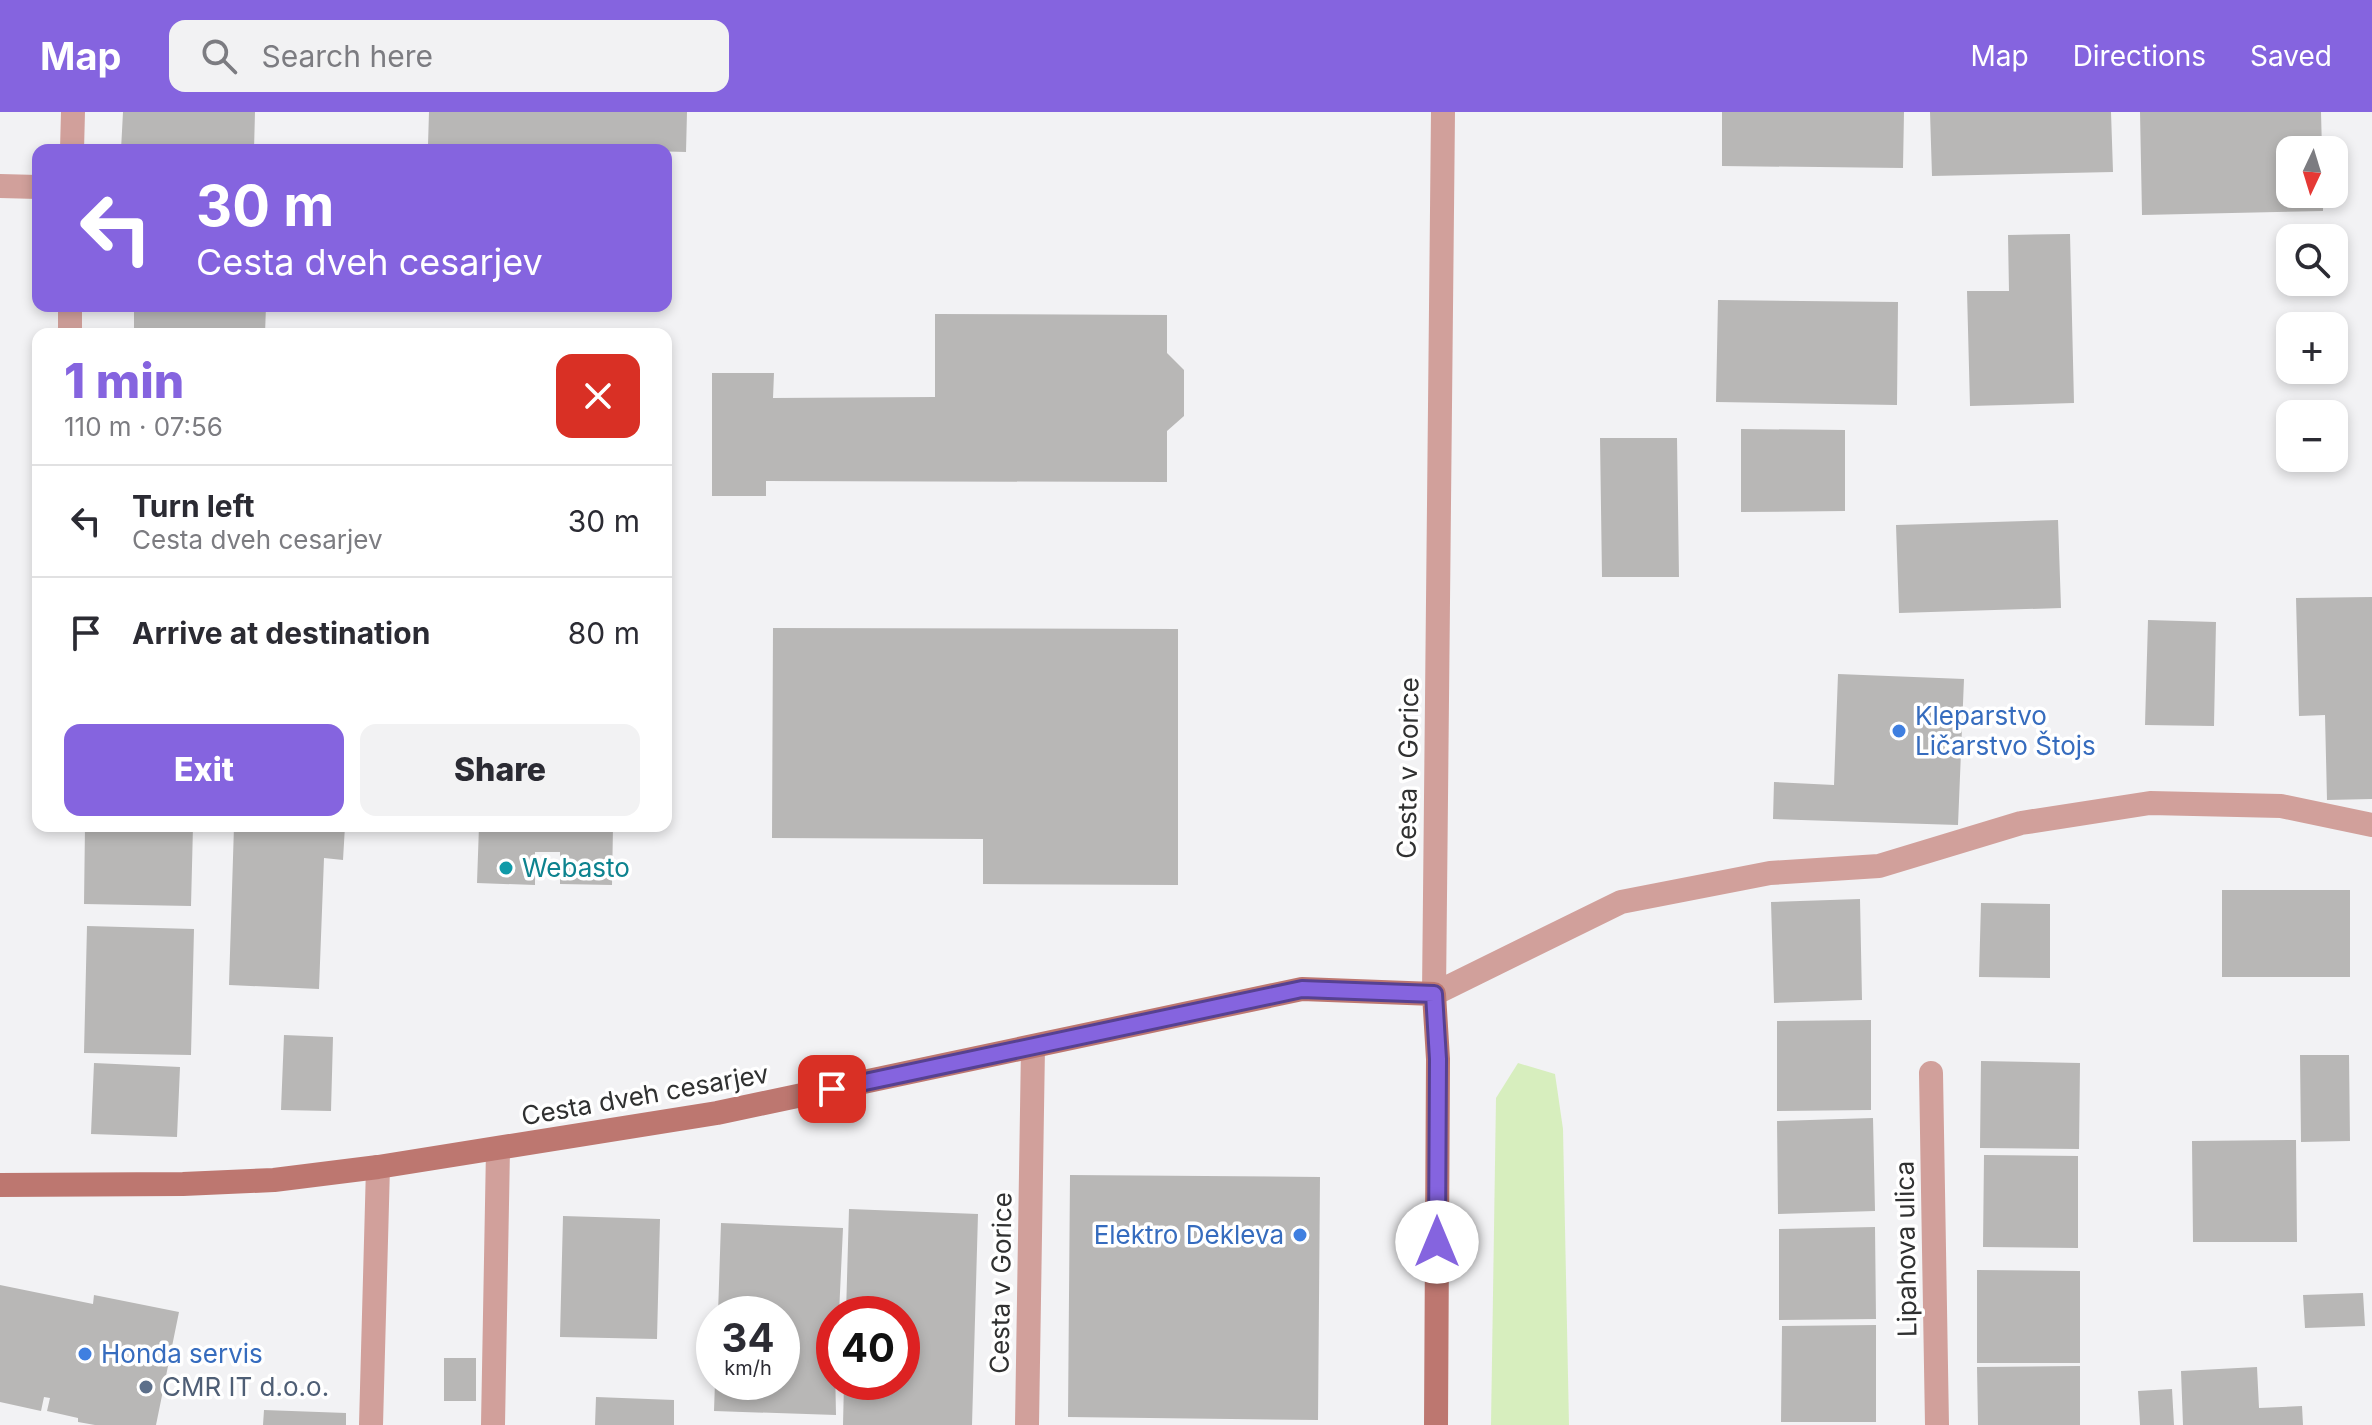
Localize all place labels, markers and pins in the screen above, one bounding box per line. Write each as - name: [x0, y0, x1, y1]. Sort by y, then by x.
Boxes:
- place label: Kleparstvo Ličarstvo Štojs: [1915, 700, 2096, 761]
- marker: Kleparstvo Ličarstvo Štojs: [1890, 722, 1908, 740]
- place label: Webasto: [522, 852, 630, 883]
- marker: Webasto: [497, 859, 515, 877]
- pin: [798, 1055, 866, 1123]
- place label: Elektro Dekleva: [1094, 1219, 1284, 1250]
- marker: Elektro Dekleva: [1291, 1226, 1309, 1244]
- place label: Honda servis: [101, 1338, 263, 1369]
- marker: Honda servis: [76, 1345, 94, 1363]
- place label: CMR IT d.o.o.: [162, 1371, 329, 1402]
- marker: CMR IT d.o.o.: [137, 1378, 155, 1396]

